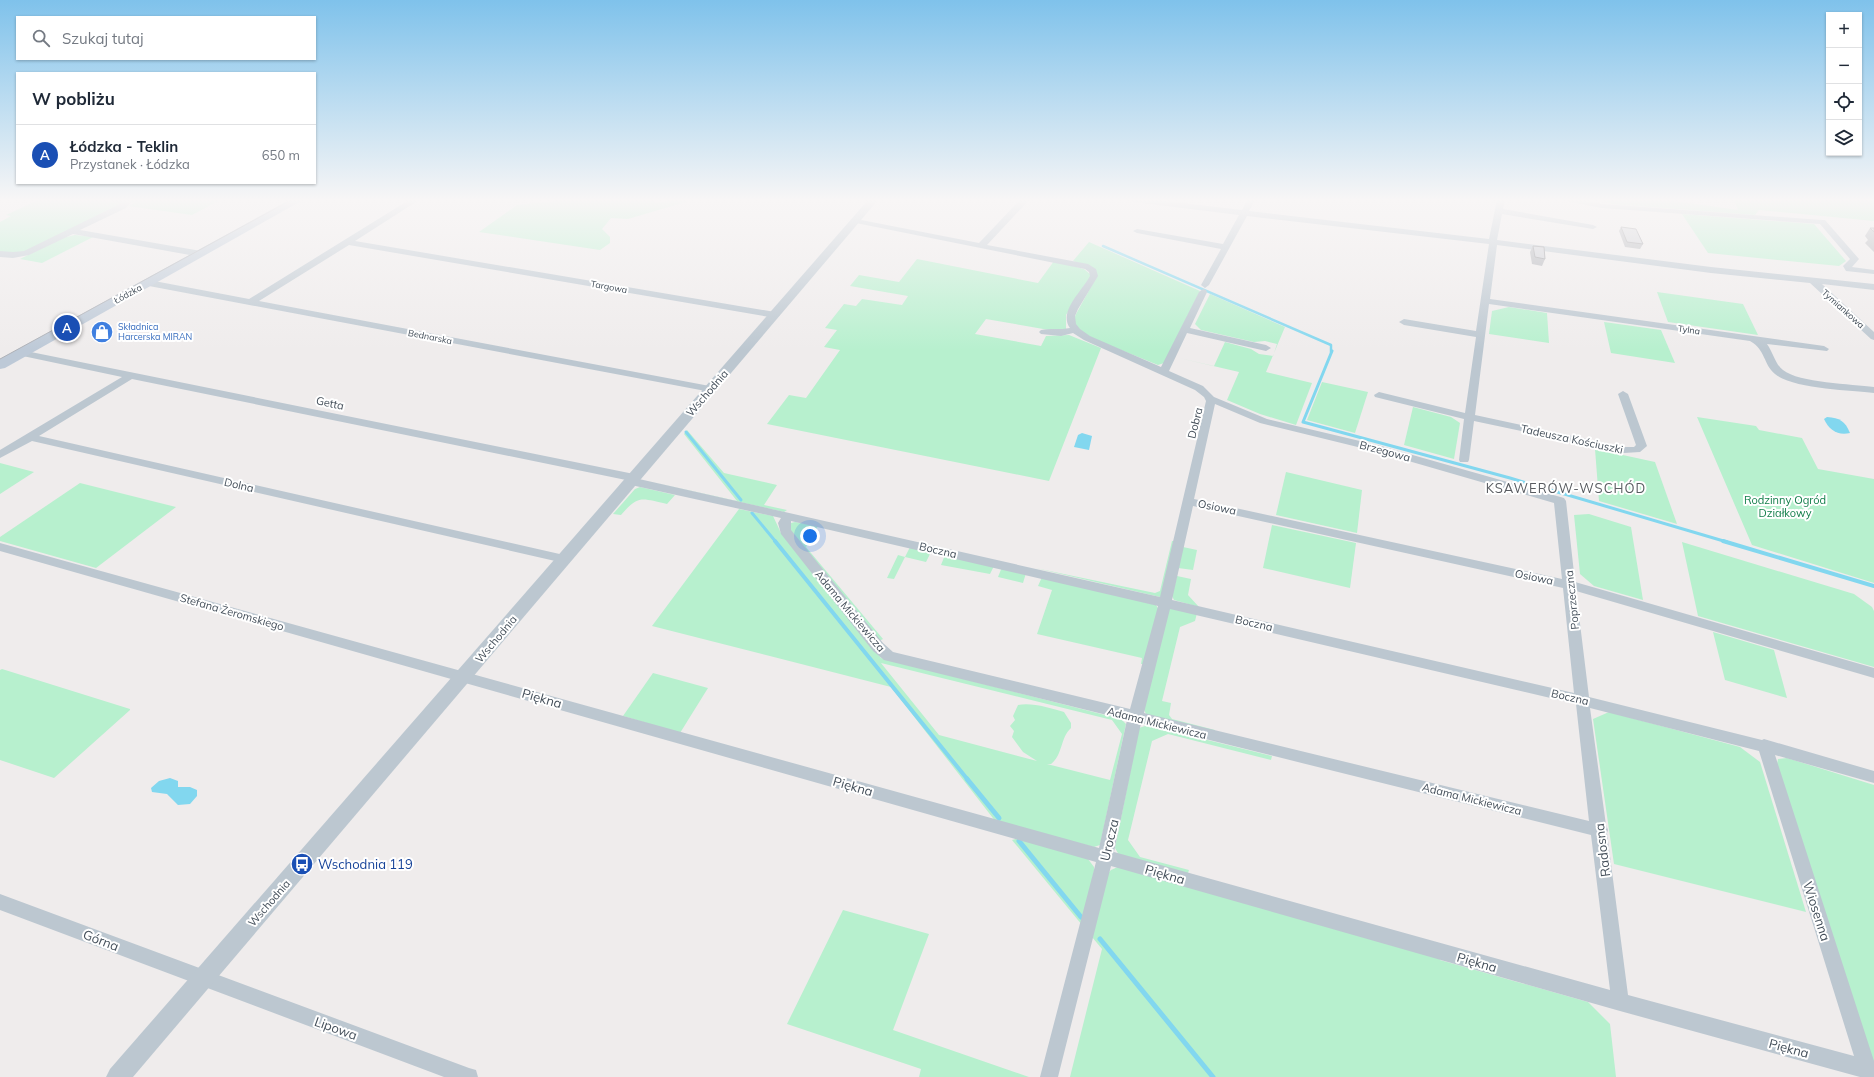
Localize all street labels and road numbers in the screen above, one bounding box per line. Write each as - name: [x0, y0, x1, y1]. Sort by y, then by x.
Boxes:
- street label: Targowa: [590, 278, 628, 295]
- street label: Łódzka: [111, 281, 144, 306]
- street label: Tymiankowa: [1819, 287, 1867, 331]
- street label: Tylna: [1677, 322, 1701, 338]
- street label: Bednarska: [407, 327, 453, 346]
- street label: Wschodnia: [683, 367, 731, 419]
- street label: Getta: [315, 393, 345, 413]
- street label: Dobra: [1184, 406, 1206, 440]
- street label: Tadeusza Kościuszki: [1520, 421, 1624, 457]
- street label: Brzegowa: [1358, 438, 1412, 464]
- street label: Dolna: [223, 475, 255, 495]
- street label: Osiowa: [1197, 496, 1237, 518]
- street label: Boczna: [918, 539, 958, 561]
- street label: Osiowa: [1514, 566, 1554, 588]
- street label: Adama Mickiewicza: [812, 567, 888, 655]
- street label: Poprzeczna: [1562, 570, 1582, 630]
- street label: Stefana Żeromskiego: [178, 590, 286, 634]
- street label: Wschodnia: [472, 612, 520, 666]
- street label: Boczna: [1234, 612, 1274, 634]
- street label: Piękna: [520, 685, 564, 711]
- street label: Boczna: [1550, 686, 1590, 708]
- street label: Adama Mickiewicza: [1106, 704, 1208, 742]
- street label: Piękna: [831, 773, 875, 799]
- street label: Adama Mickiewicza: [1421, 780, 1523, 818]
- street label: Urocza: [1096, 818, 1122, 862]
- street label: Radosna: [1591, 822, 1613, 878]
- street label: Piękna: [1143, 861, 1187, 887]
- street label: Wschodnia: [245, 877, 293, 929]
- street label: Wiosenna: [1800, 879, 1834, 943]
- street label: Górna: [81, 926, 121, 954]
- street label: Piękna: [1455, 949, 1499, 975]
- street label: Lipowa: [312, 1013, 360, 1043]
- street label: Piękna: [1767, 1035, 1811, 1061]

